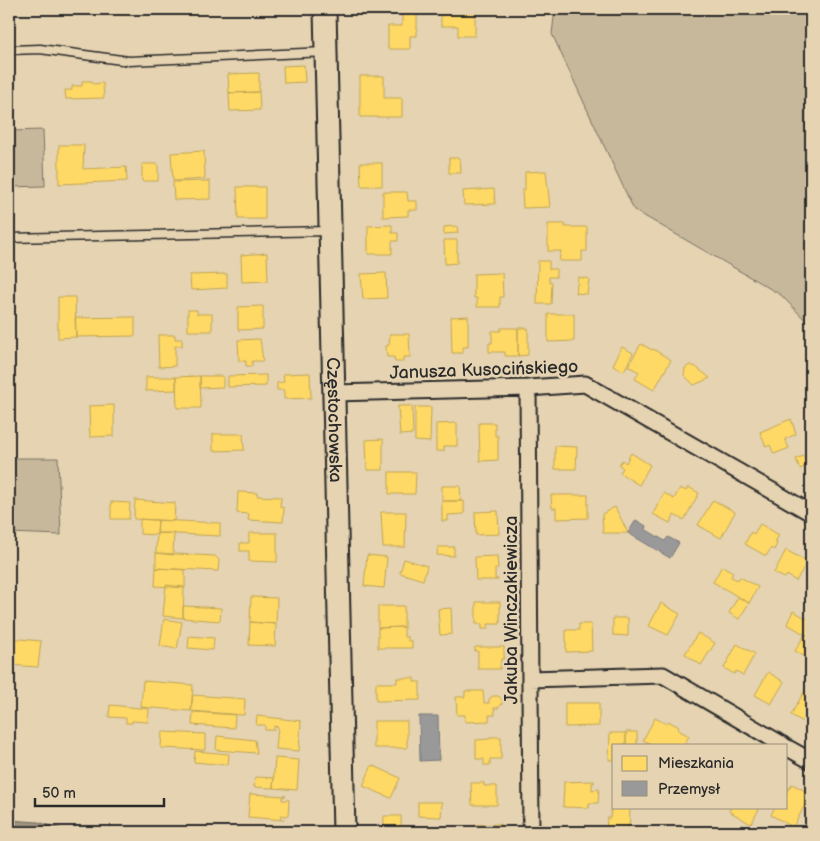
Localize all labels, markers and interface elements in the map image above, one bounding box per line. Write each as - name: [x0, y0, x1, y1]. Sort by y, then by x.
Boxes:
- street label: Janusza Kusocińskiego: [389, 356, 579, 384]
- street label: Częstochowska: [323, 357, 346, 483]
- street label: Jakuba Winczakiewicza: [501, 516, 522, 704]
- legend: [612, 744, 788, 808]
- text: Mieszkania: [658, 754, 734, 773]
- scale bar: [35, 776, 164, 808]
- text: Przemysł: [658, 780, 720, 799]
- text: 50 m: [42, 784, 76, 803]

